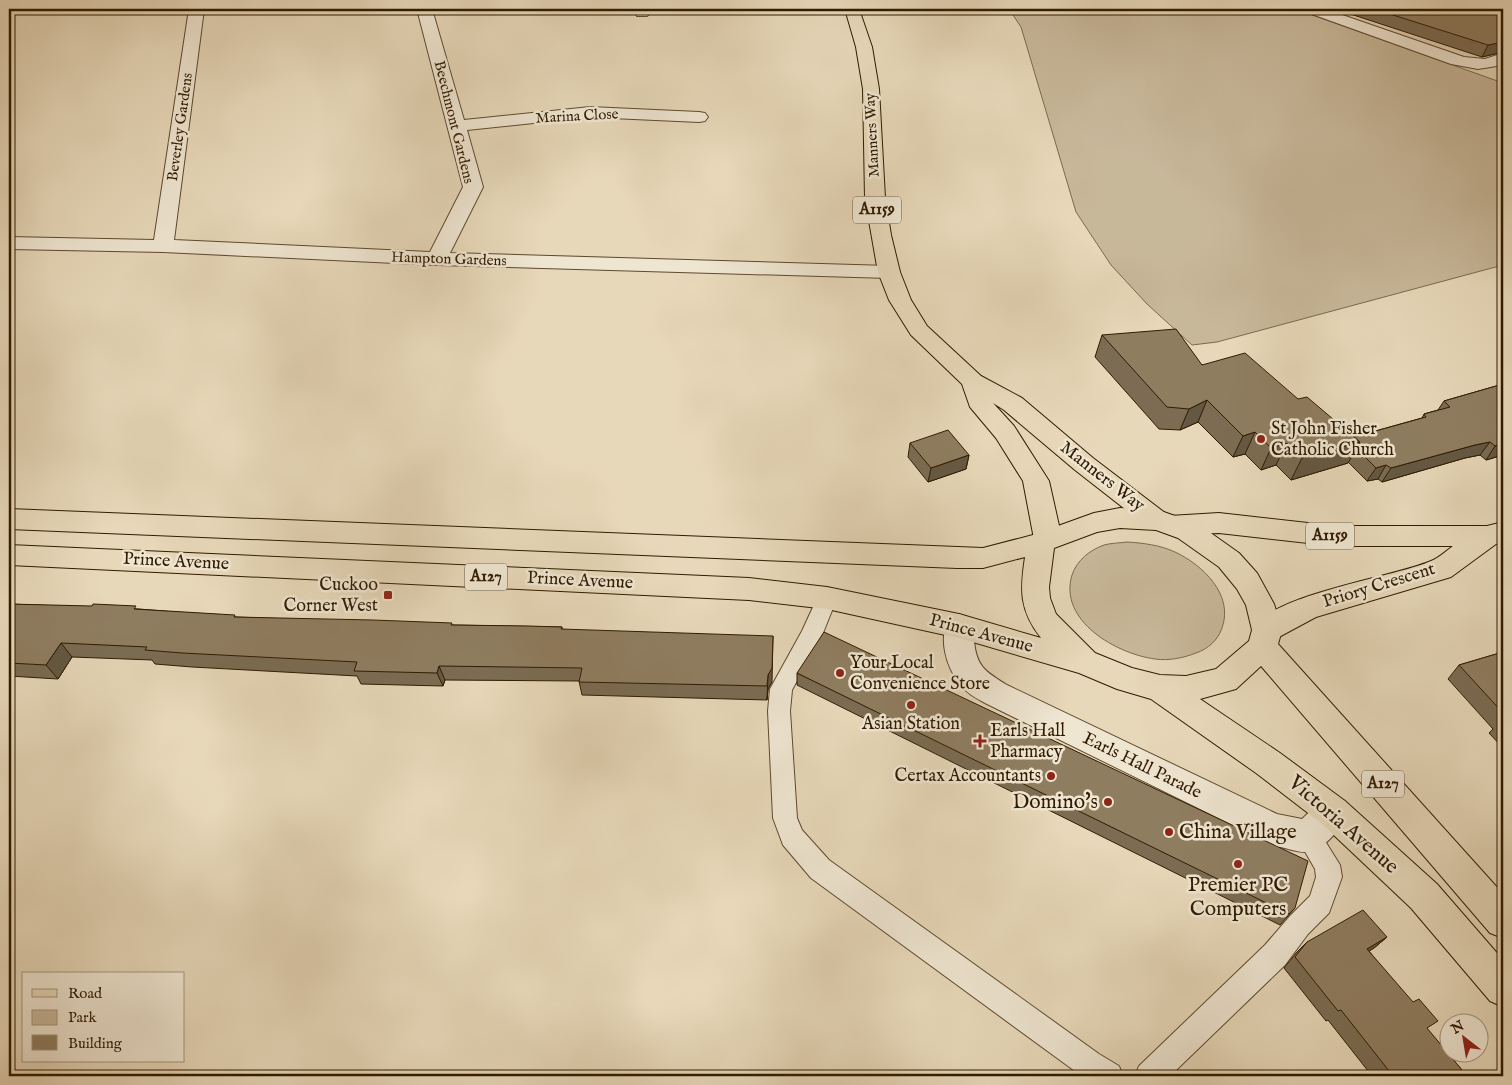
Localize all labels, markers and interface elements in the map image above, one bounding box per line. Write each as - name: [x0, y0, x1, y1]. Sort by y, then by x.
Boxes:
- street label: Beechmont Gardens: [430, 59, 478, 185]
- street label: Beverley Gardens: [163, 71, 197, 183]
- street label: Manners Way: [860, 92, 884, 178]
- street label: Marina Close: [535, 104, 619, 128]
- road number: A1159: [853, 196, 901, 224]
- street label: Hampton Gardens: [391, 247, 507, 271]
- place label: St John Fisher Catholic Church: [1271, 418, 1394, 462]
- marker: St John Fisher Catholic Church: [1255, 433, 1267, 445]
- street label: Manners Way: [1055, 437, 1149, 517]
- road number: A1159: [1306, 522, 1354, 550]
- street label: Prince Avenue: [122, 548, 230, 576]
- street label: Priory Crescent: [1320, 558, 1438, 614]
- road number: A127: [465, 564, 507, 590]
- street label: Prince Avenue: [526, 567, 634, 595]
- place label: Cuckoo Corner West: [283, 574, 378, 618]
- marker: Cuckoo Corner West: [382, 589, 394, 601]
- street label: Prince Avenue: [927, 609, 1035, 659]
- place label: Your Local Convenience Store: [850, 652, 990, 696]
- marker: Your Local Convenience Store: [834, 667, 846, 679]
- marker: Asian Station: [905, 699, 917, 711]
- place label: Asian Station: [861, 713, 960, 736]
- place label: Earls Hall Pharmacy: [990, 720, 1065, 764]
- street label: Earls Hall Parade: [1079, 727, 1205, 805]
- marker: Earls Hall Pharmacy: [974, 735, 986, 747]
- place label: Certax Accountants: [894, 765, 1041, 788]
- street label: Victoria Avenue: [1281, 769, 1404, 881]
- marker: Certax Accountants: [1045, 770, 1057, 782]
- road number: A127: [1362, 771, 1404, 798]
- place label: Domino's: [1012, 789, 1098, 816]
- marker: Domino's: [1102, 796, 1114, 808]
- place label: China Village: [1179, 819, 1297, 846]
- marker: China Village: [1163, 826, 1175, 838]
- marker: Premier PC Computers: [1232, 858, 1244, 870]
- place label: Premier PC Computers: [1188, 872, 1288, 923]
- legend: [22, 972, 185, 1062]
- text: Road: [68, 984, 103, 1003]
- text: Park: [68, 1008, 98, 1027]
- north arrow: [1440, 1012, 1490, 1062]
- text: N: [1447, 1017, 1468, 1039]
- text: Building: [68, 1034, 123, 1053]

